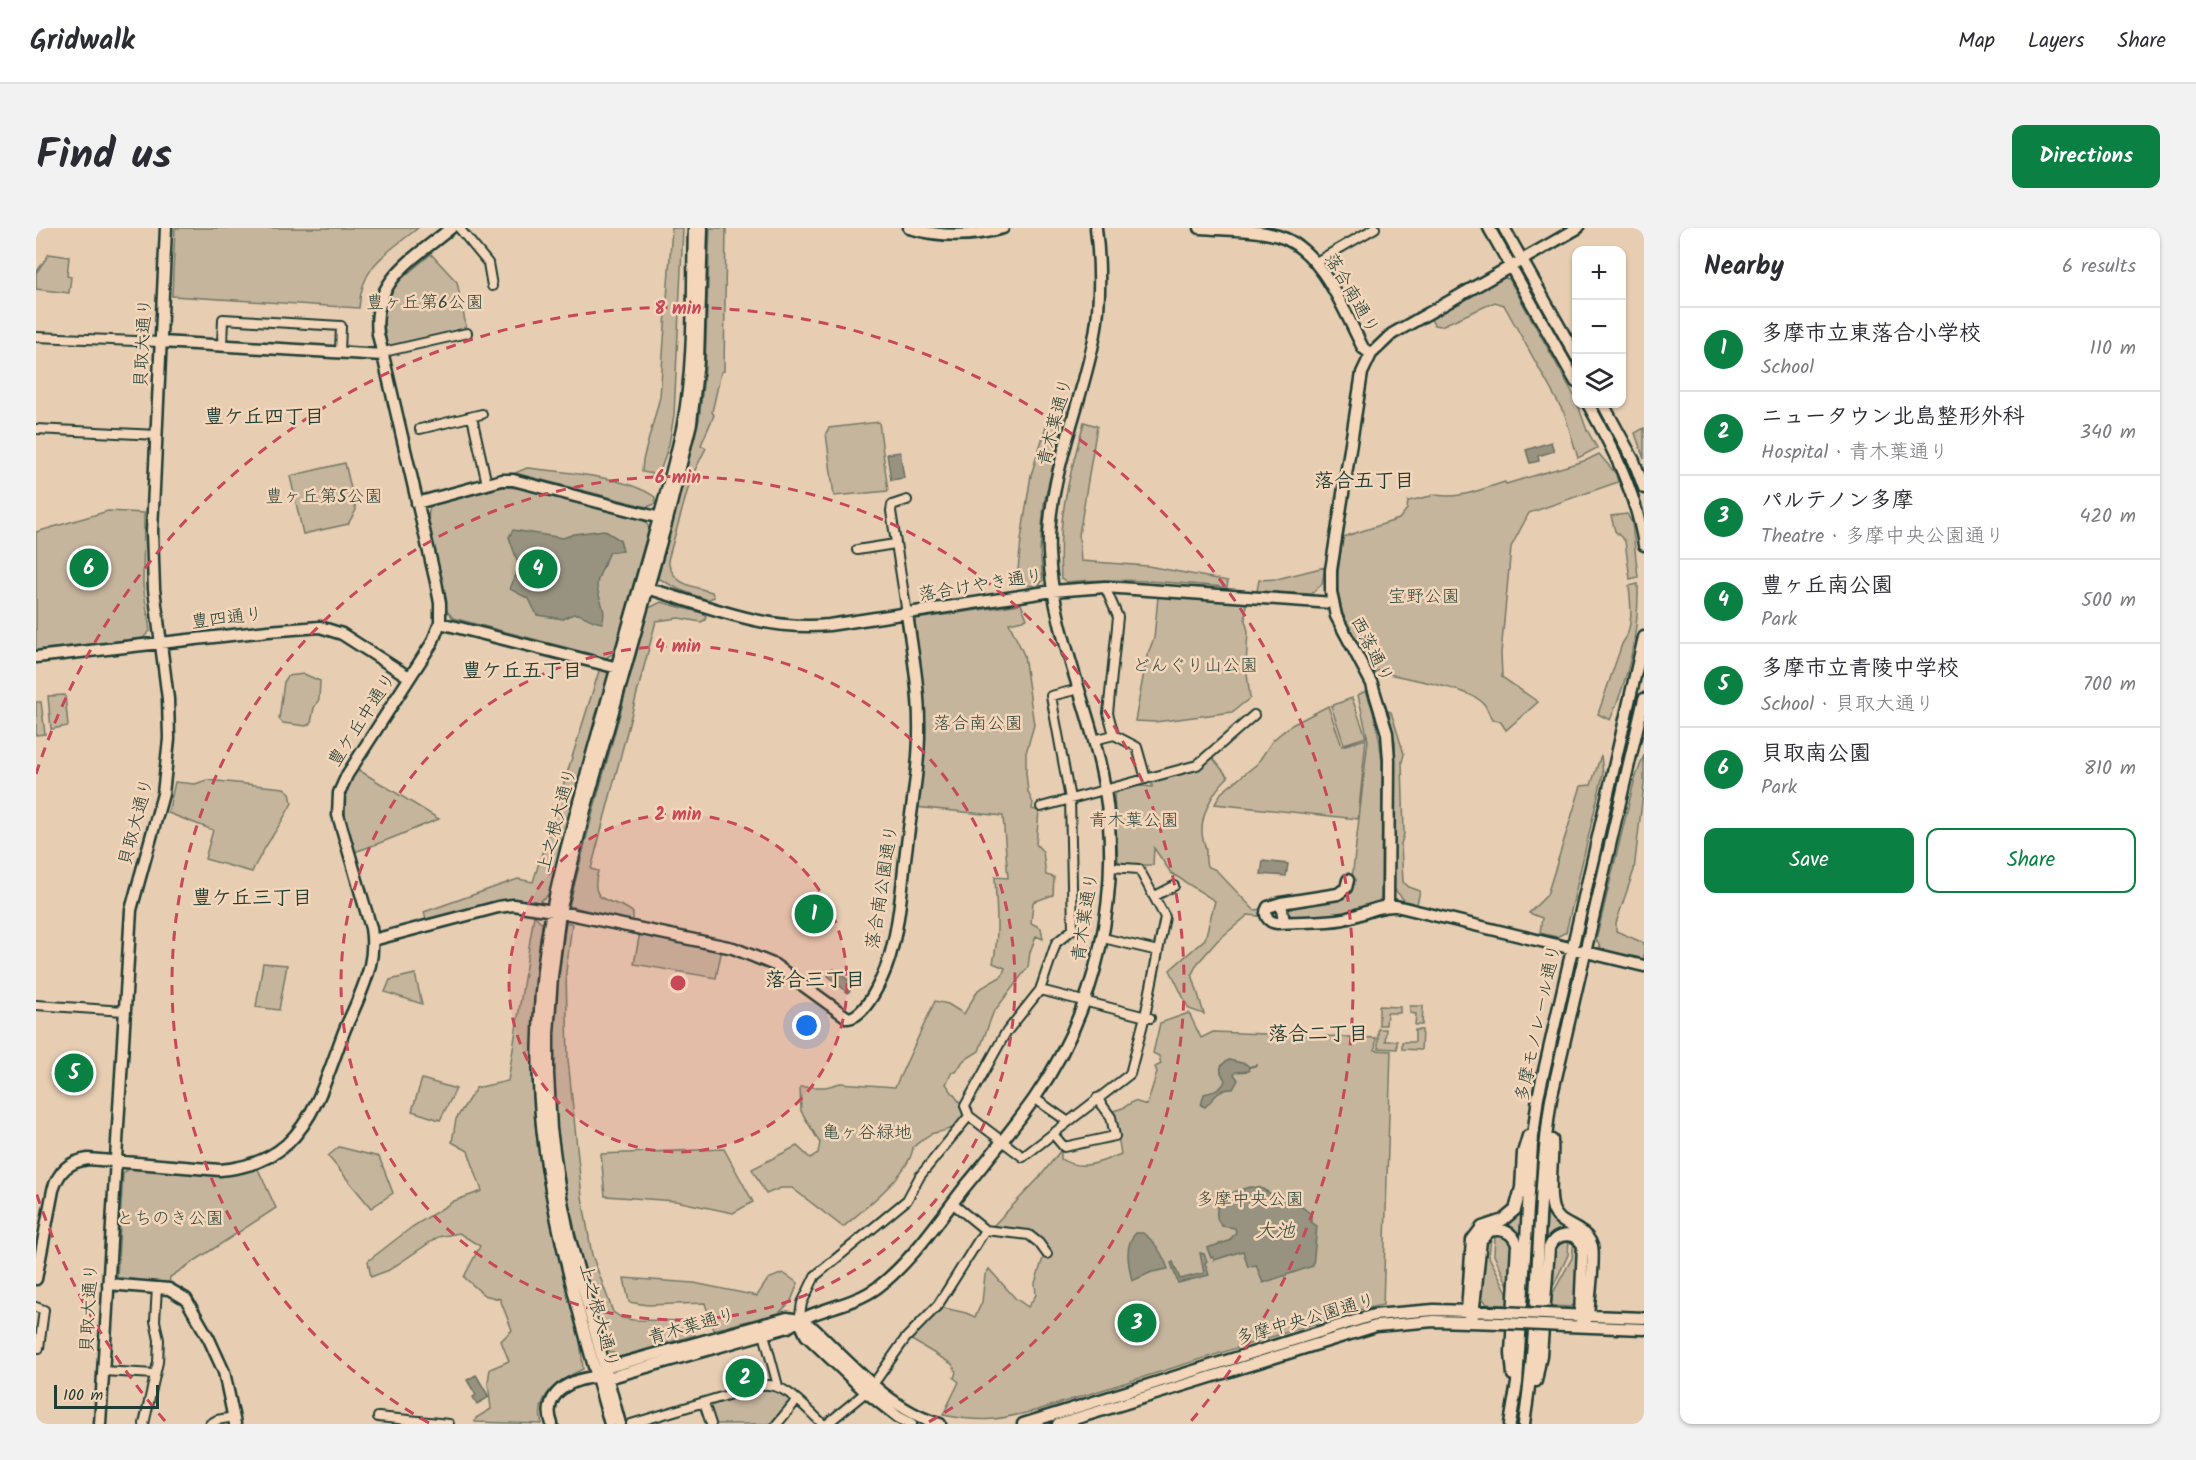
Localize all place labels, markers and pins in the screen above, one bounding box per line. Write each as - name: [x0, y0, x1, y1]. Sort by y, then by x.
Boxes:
- pin: 6: [70, 546, 108, 590]
- pin: 4: [518, 546, 558, 592]
- pin: 1: [794, 892, 834, 936]
- centre of rings: [668, 973, 688, 993]
- pin: 5: [54, 1050, 93, 1096]
- pin: 3: [1118, 1300, 1156, 1346]
- pin: 2: [726, 1356, 764, 1400]

